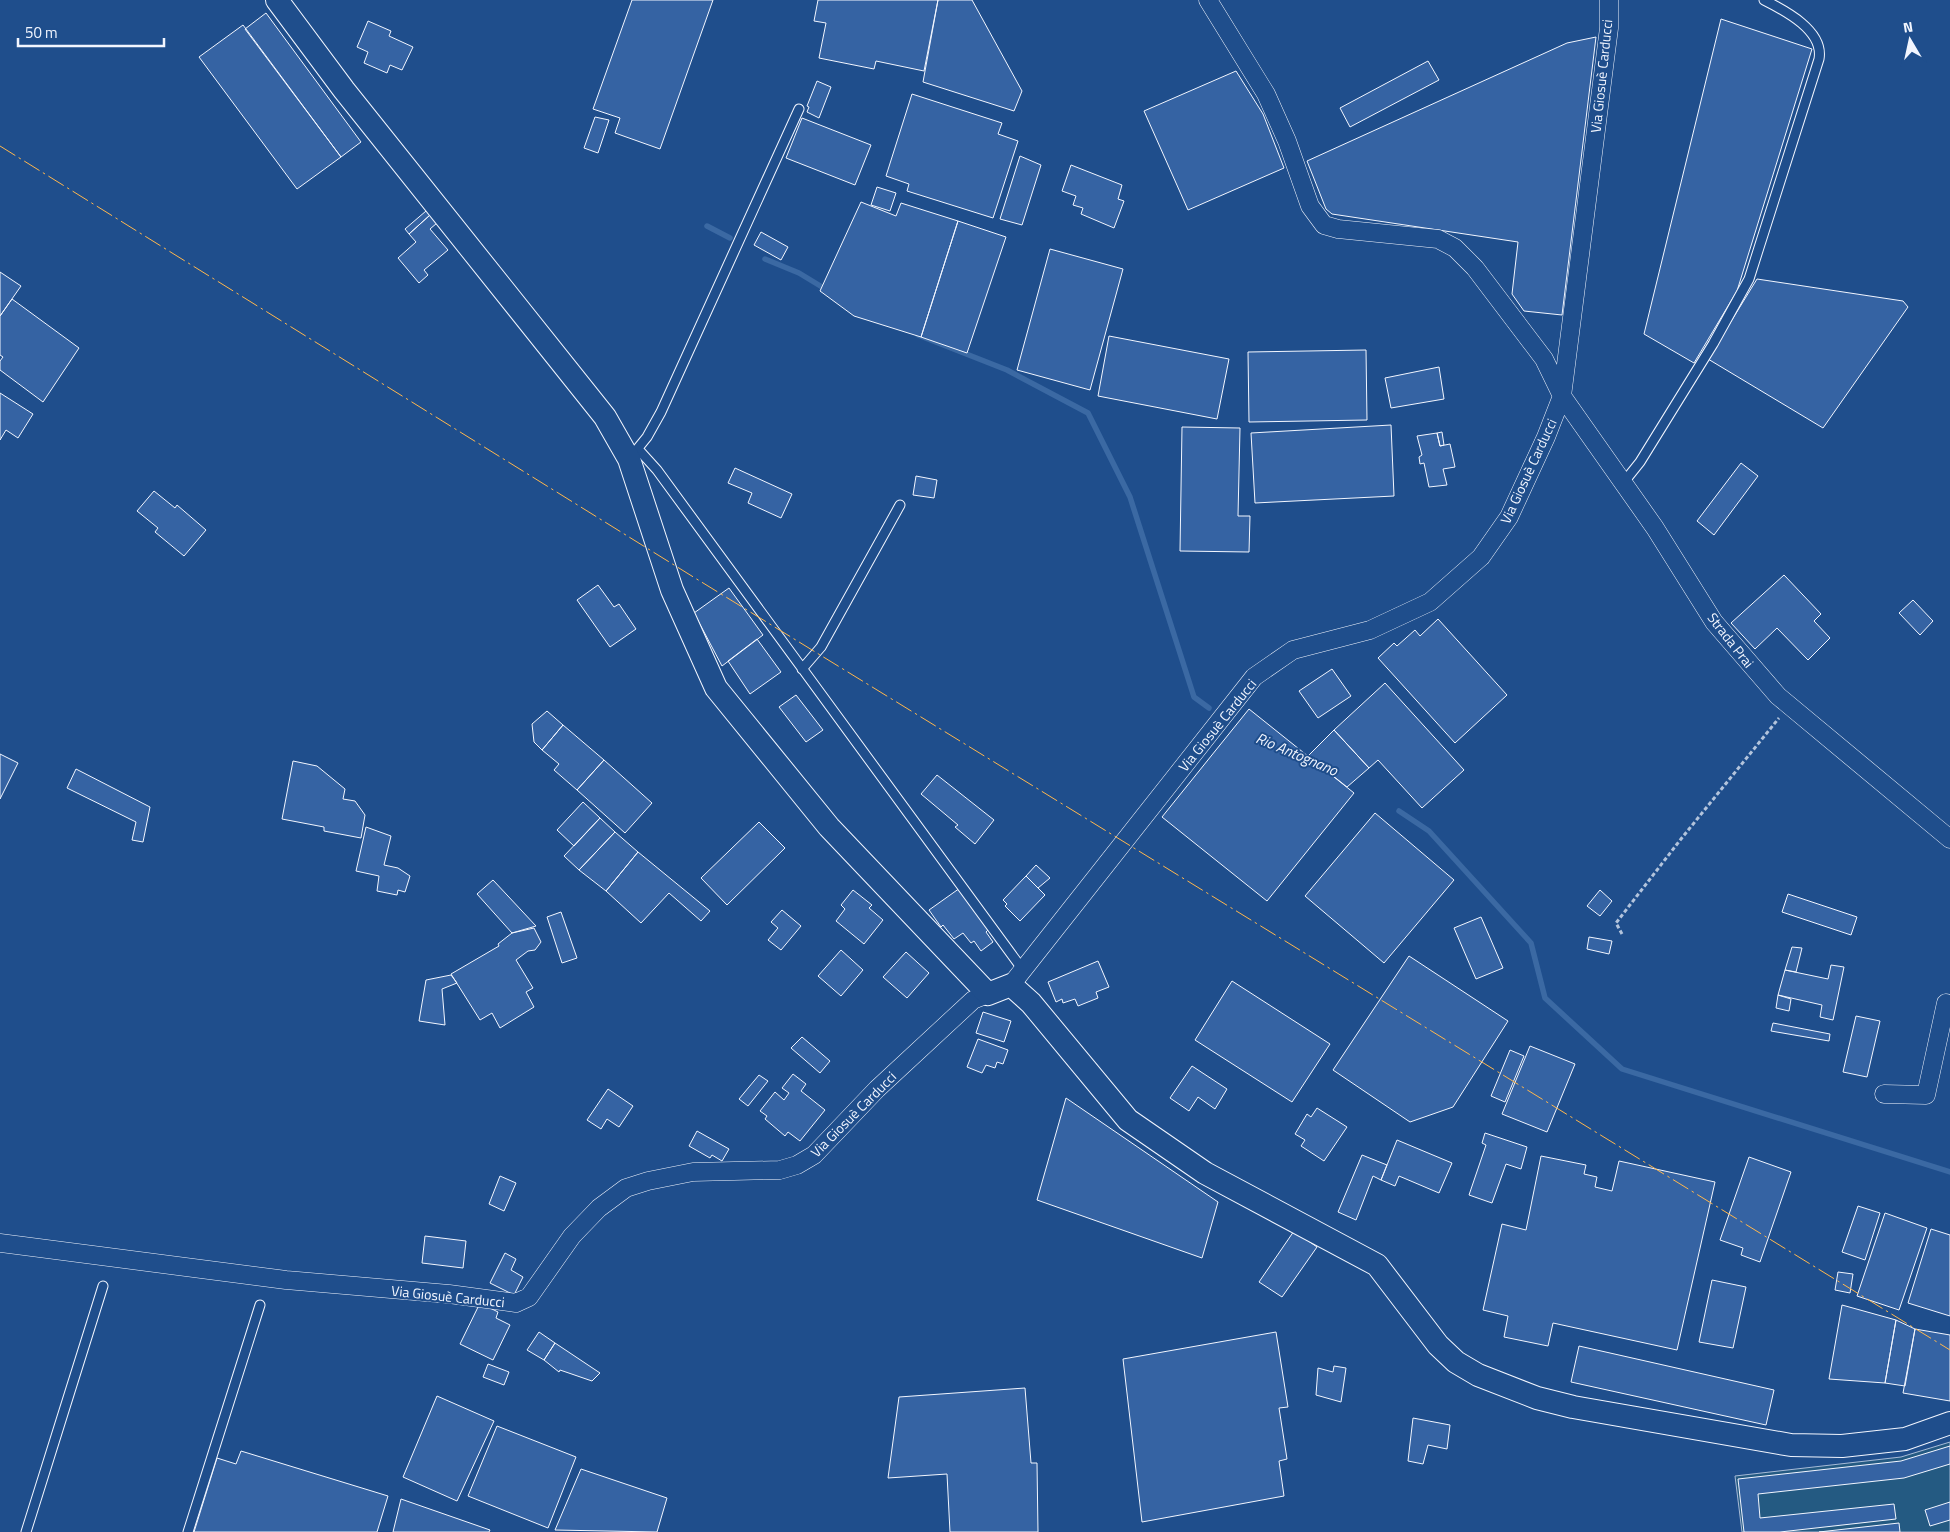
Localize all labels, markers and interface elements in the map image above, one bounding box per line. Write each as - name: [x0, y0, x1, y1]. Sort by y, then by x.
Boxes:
- scale bar: [18, 15, 164, 47]
- north arrow: [1885, 15, 1935, 65]
- text: N: [1901, 16, 1914, 38]
- street label: Via Giosuè Carducci: [1585, 18, 1617, 134]
- text: 50 m: [25, 21, 58, 44]
- street label: Via Giosuè Carducci: [1494, 415, 1562, 527]
- street label: Strada Prai: [1703, 608, 1759, 672]
- street label: Via Giosuè Carducci: [1173, 674, 1261, 776]
- water label: Rio Antognano: [1252, 726, 1342, 782]
- street label: Via Giosuè Carducci: [805, 1066, 901, 1162]
- street label: Via Giosuè Carducci: [390, 1280, 506, 1312]

